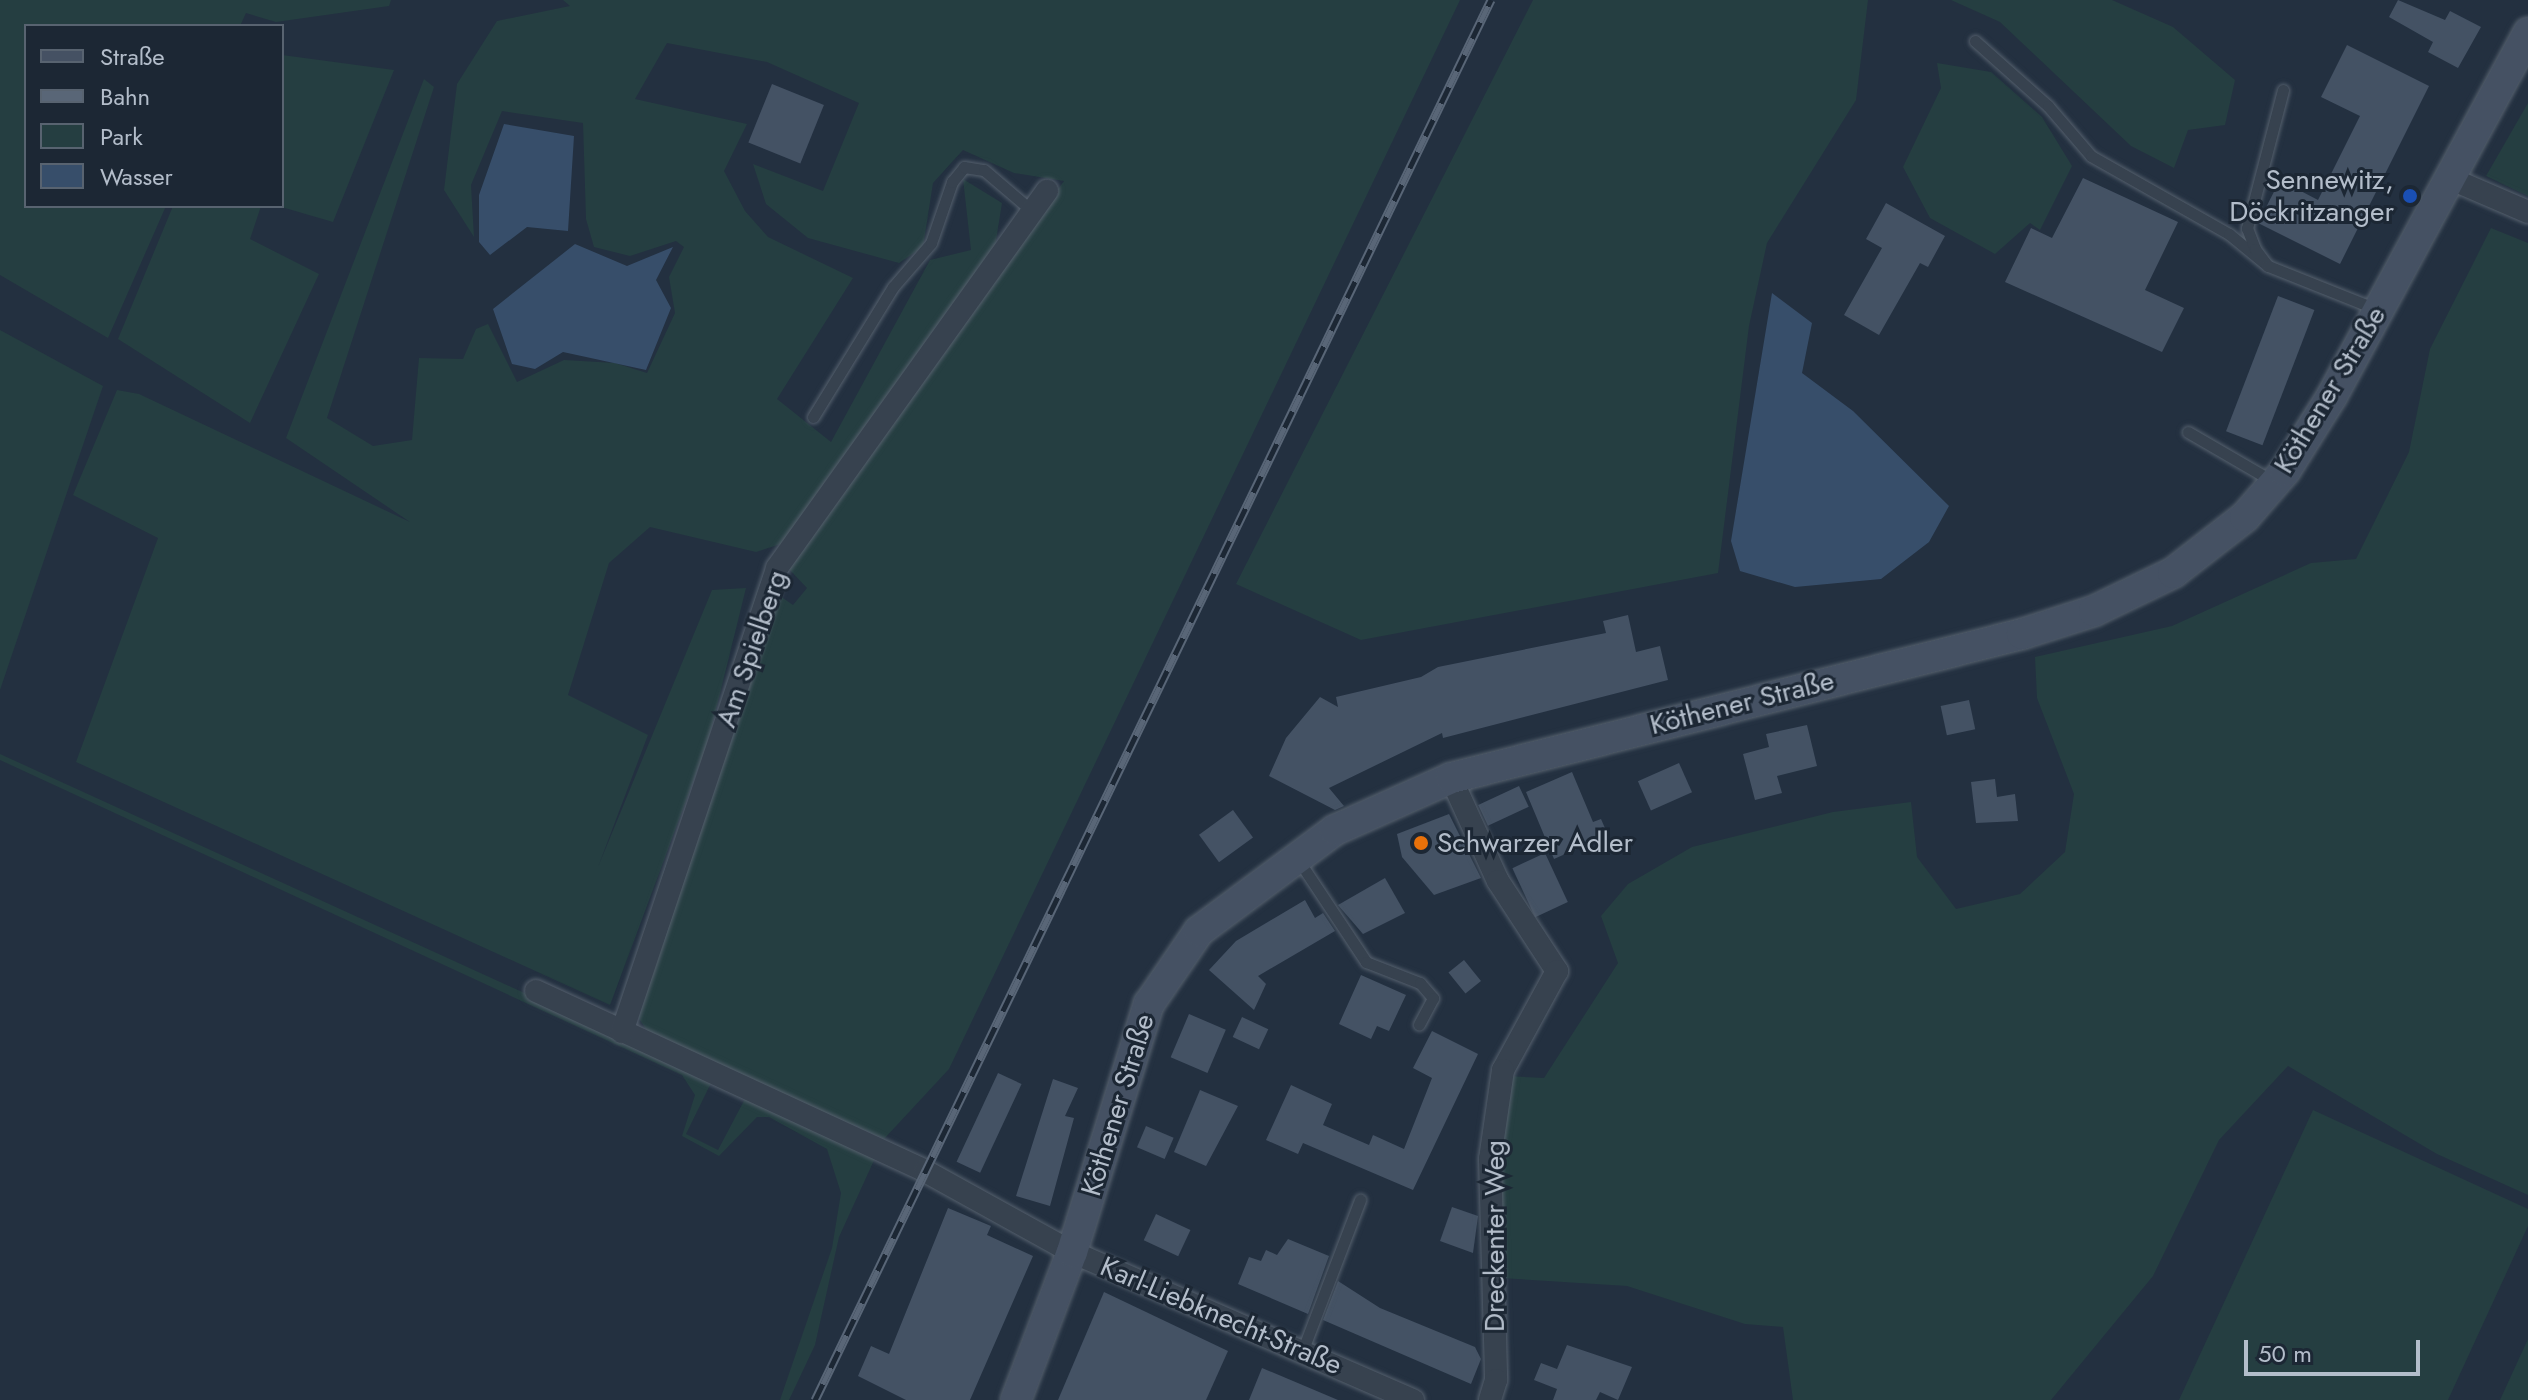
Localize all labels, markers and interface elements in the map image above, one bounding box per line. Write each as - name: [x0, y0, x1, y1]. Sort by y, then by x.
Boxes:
- legend: [24, 24, 284, 208]
- text: Straße: [100, 39, 165, 74]
- text: Bahn: [100, 79, 150, 114]
- text: Park: [100, 119, 143, 154]
- text: Wasser: [100, 159, 173, 194]
- place label: Sennewitz, Döckritzanger: [2229, 163, 2394, 229]
- marker: Sennewitz, Döckritzanger: [2401, 187, 2419, 205]
- street label: Köthener Straße: [2267, 301, 2393, 479]
- street label: Am Spielberg: [709, 566, 795, 732]
- street label: Köthener Straße: [1646, 664, 1838, 742]
- place label: Schwarzer Adler: [1437, 826, 1633, 860]
- marker: Schwarzer Adler: [1412, 834, 1430, 852]
- street label: Köthener Straße: [1074, 1010, 1162, 1200]
- street label: Dreckenter Weg: [1478, 1140, 1512, 1332]
- street label: Karl-Liebknecht-Straße: [1095, 1250, 1347, 1382]
- scale bar: [2248, 1324, 2424, 1374]
- text: 50 m: [2258, 1336, 2312, 1371]

